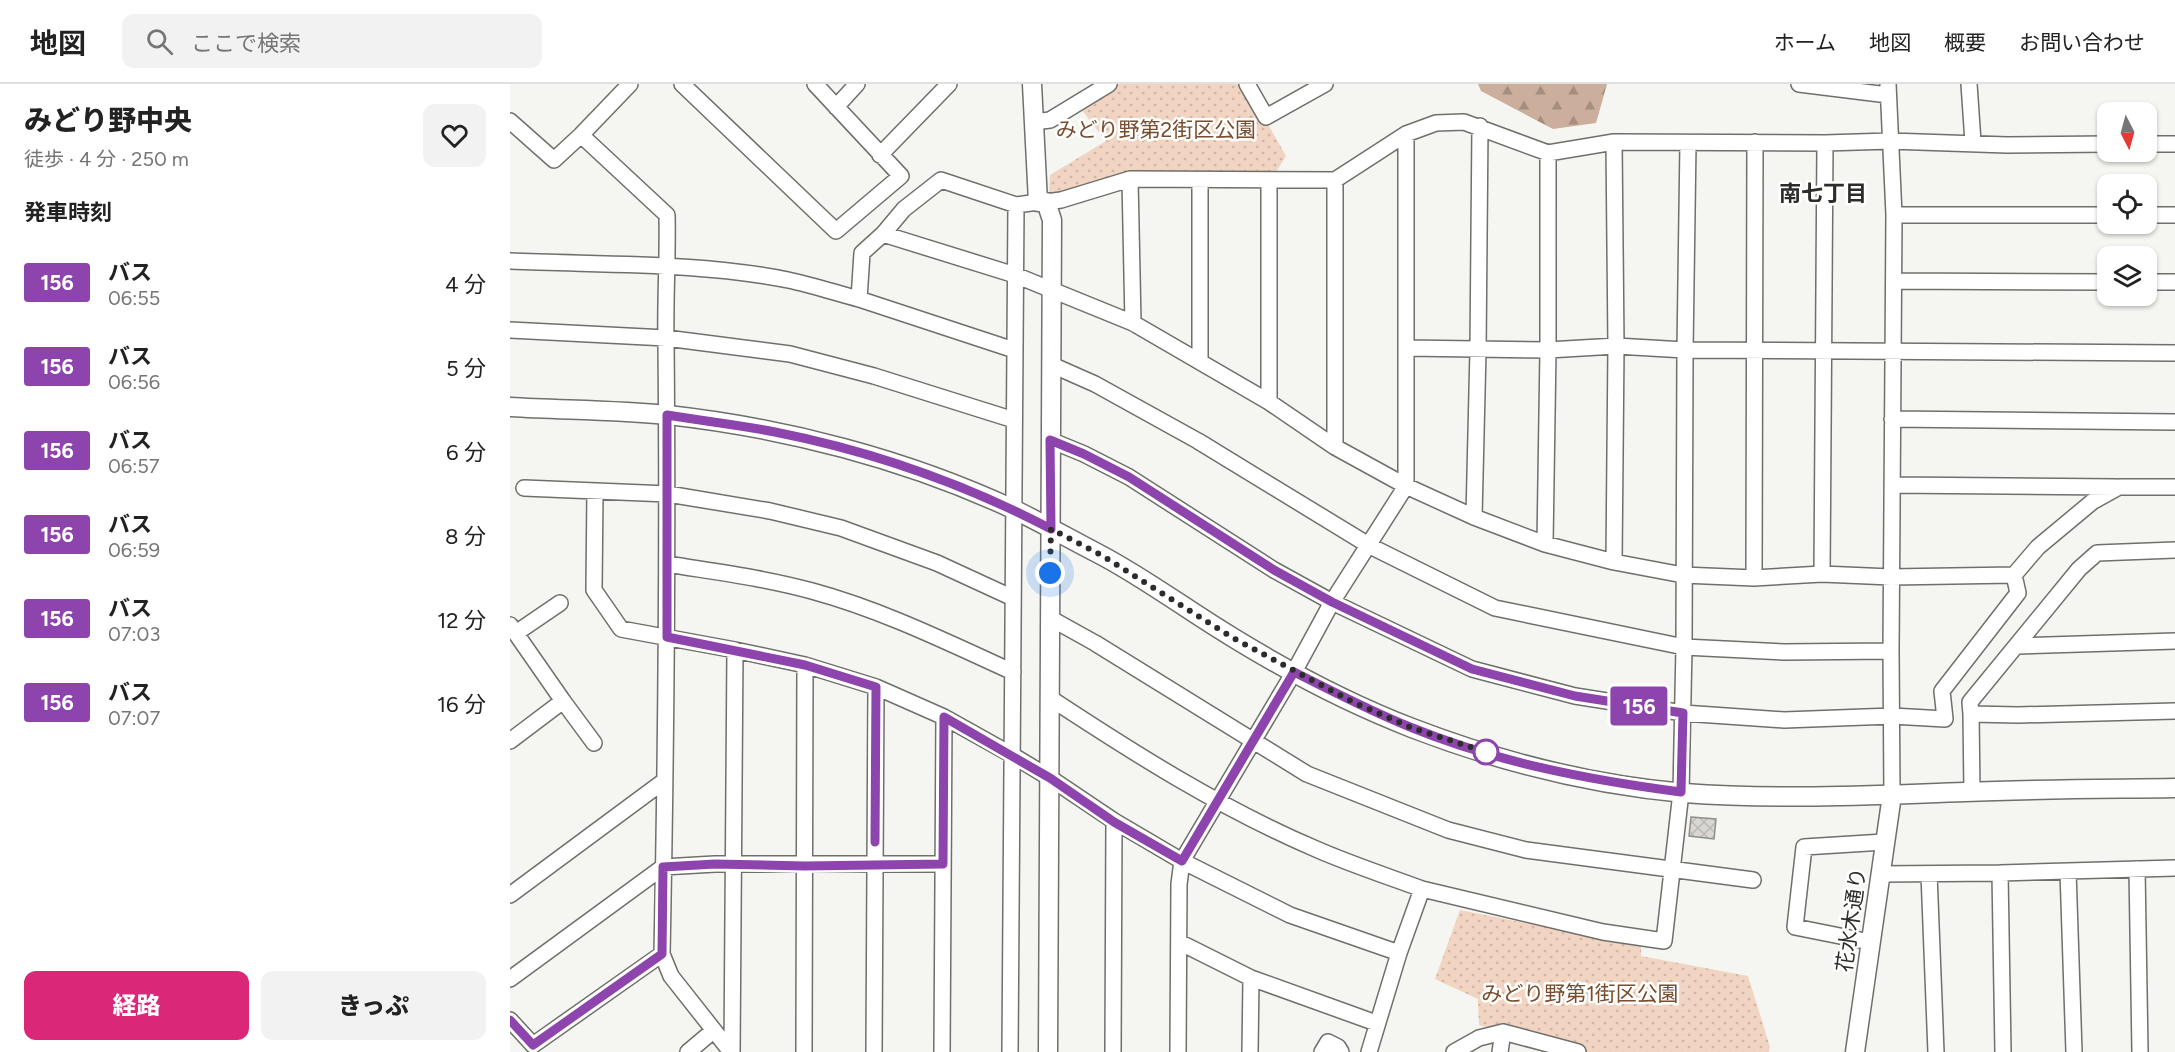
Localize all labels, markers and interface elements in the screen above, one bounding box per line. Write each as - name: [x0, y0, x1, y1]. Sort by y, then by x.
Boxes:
- search box: [122, 14, 542, 68]
- icon: search: [143, 25, 176, 58]
- text: 地図: [30, 26, 86, 60]
- text: ここで検索: [191, 30, 301, 57]
- text: ホーム: [1774, 30, 1836, 55]
- text: 地図: [1869, 30, 1911, 55]
- text: 概要: [1944, 30, 1986, 55]
- text: お問い合わせ: [2019, 30, 2145, 55]
- north arrow: [2097, 102, 2157, 162]
- map controls: [2097, 102, 2157, 306]
- text: みどり野中央: [24, 103, 192, 137]
- button: heart: [423, 104, 486, 167]
- park label: みどり野第2街区公園: [1056, 117, 1256, 142]
- text: 徒歩 · 4 分 · 250 m: [24, 147, 189, 171]
- button: locate: [2097, 174, 2157, 234]
- district label: 南七丁目: [1779, 180, 1867, 207]
- text: 発車時刻: [24, 199, 112, 226]
- button: layers: [2097, 246, 2157, 306]
- text: バス: [108, 259, 152, 286]
- text: 156: [40, 270, 74, 295]
- text: 4 分: [445, 271, 486, 298]
- text: 06:55: [108, 286, 160, 310]
- text: バス: [108, 343, 152, 370]
- text: 156: [40, 354, 74, 379]
- text: 5 分: [446, 355, 486, 382]
- text: 06:56: [108, 370, 160, 394]
- text: バス: [108, 427, 152, 454]
- text: 156: [40, 438, 74, 463]
- text: 6 分: [446, 439, 486, 466]
- text: 06:57: [108, 454, 159, 478]
- text: バス: [108, 511, 152, 538]
- text: 156: [40, 522, 74, 547]
- text: 8 分: [445, 523, 486, 550]
- text: 06:59: [108, 538, 160, 562]
- your location: [1035, 558, 1065, 588]
- text: バス: [108, 595, 152, 622]
- text: 156: [40, 606, 74, 631]
- text: 12 分: [437, 607, 486, 634]
- text: 07:03: [108, 622, 160, 646]
- text: バス: [108, 679, 152, 706]
- line badge: 156: [1604, 686, 1674, 726]
- text: 156: [40, 690, 74, 715]
- text: 16 分: [437, 691, 486, 718]
- text: 156: [1622, 694, 1656, 719]
- text: 07:07: [108, 706, 160, 730]
- unlabelled marker: [1473, 739, 1499, 765]
- street label: 花水木通り: [1831, 866, 1871, 974]
- button: 経路: [24, 971, 249, 1040]
- button: きっぷ: [261, 971, 486, 1040]
- park label: みどり野第1街区公園: [1481, 981, 1679, 1006]

